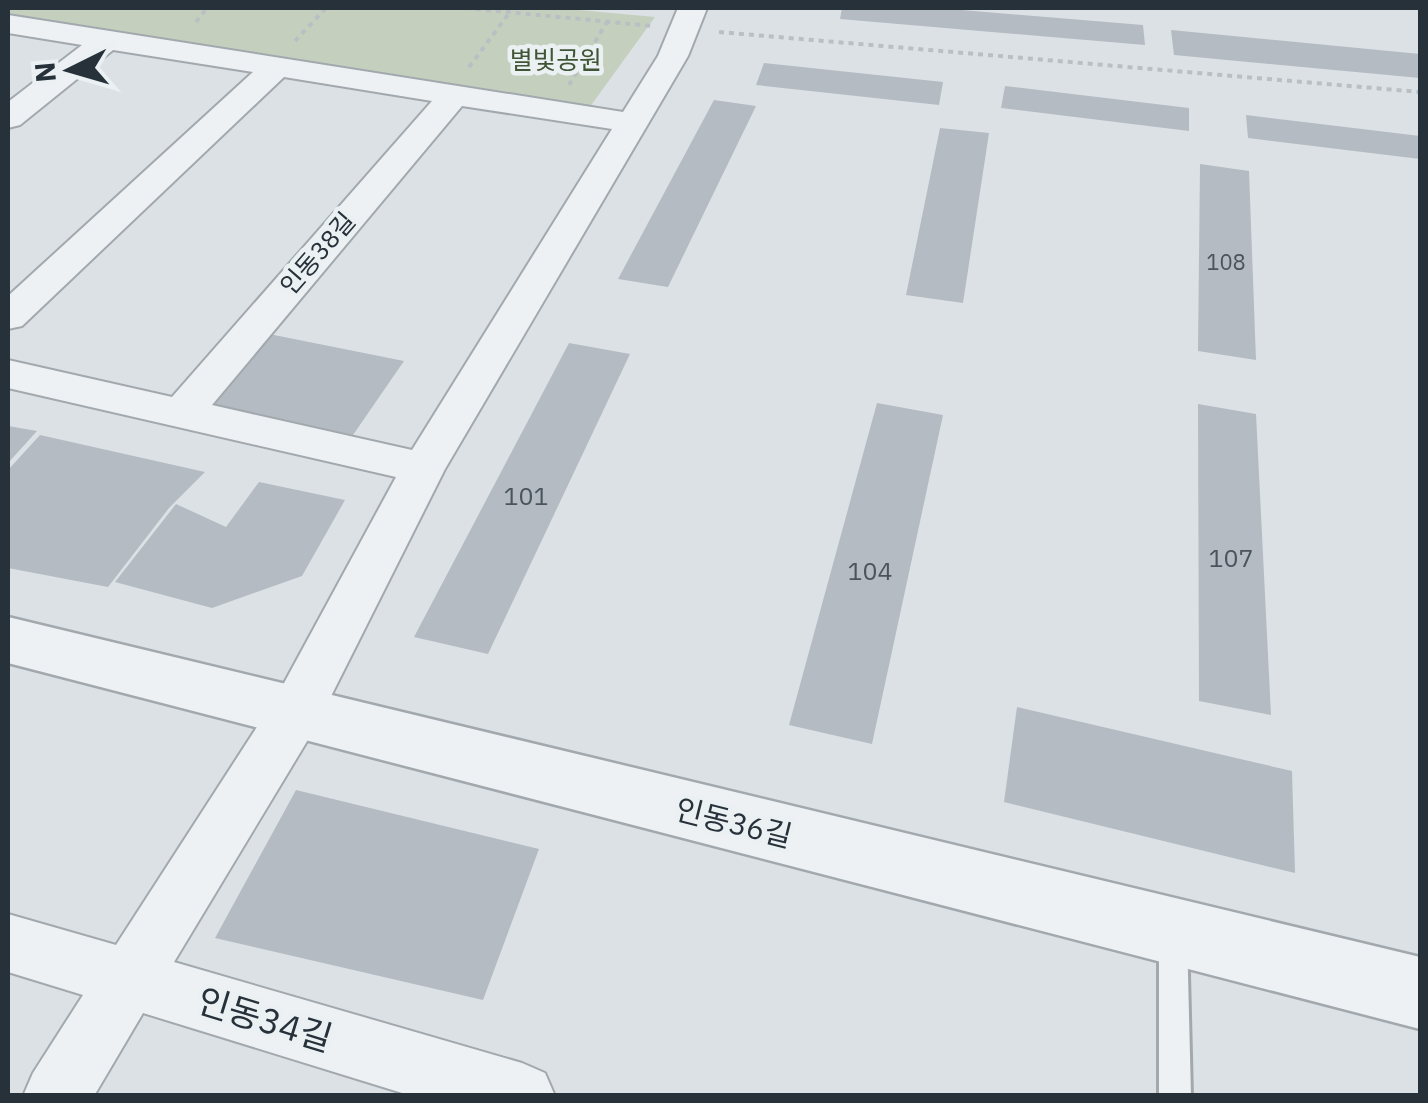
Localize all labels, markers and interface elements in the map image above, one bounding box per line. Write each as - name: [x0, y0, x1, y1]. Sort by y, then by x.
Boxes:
- north arrow: [20, 20, 120, 120]
- park label: 별빛공원: [510, 43, 602, 76]
- text: N: [25, 61, 64, 84]
- street label: 인동38길: [272, 205, 362, 301]
- house number: 108: [1206, 247, 1246, 276]
- house number: 101: [503, 479, 549, 512]
- house number: 107: [1208, 541, 1254, 574]
- house number: 104: [847, 554, 893, 587]
- street label: 인동36길: [672, 789, 796, 855]
- street label: 인동34길: [192, 977, 338, 1061]

